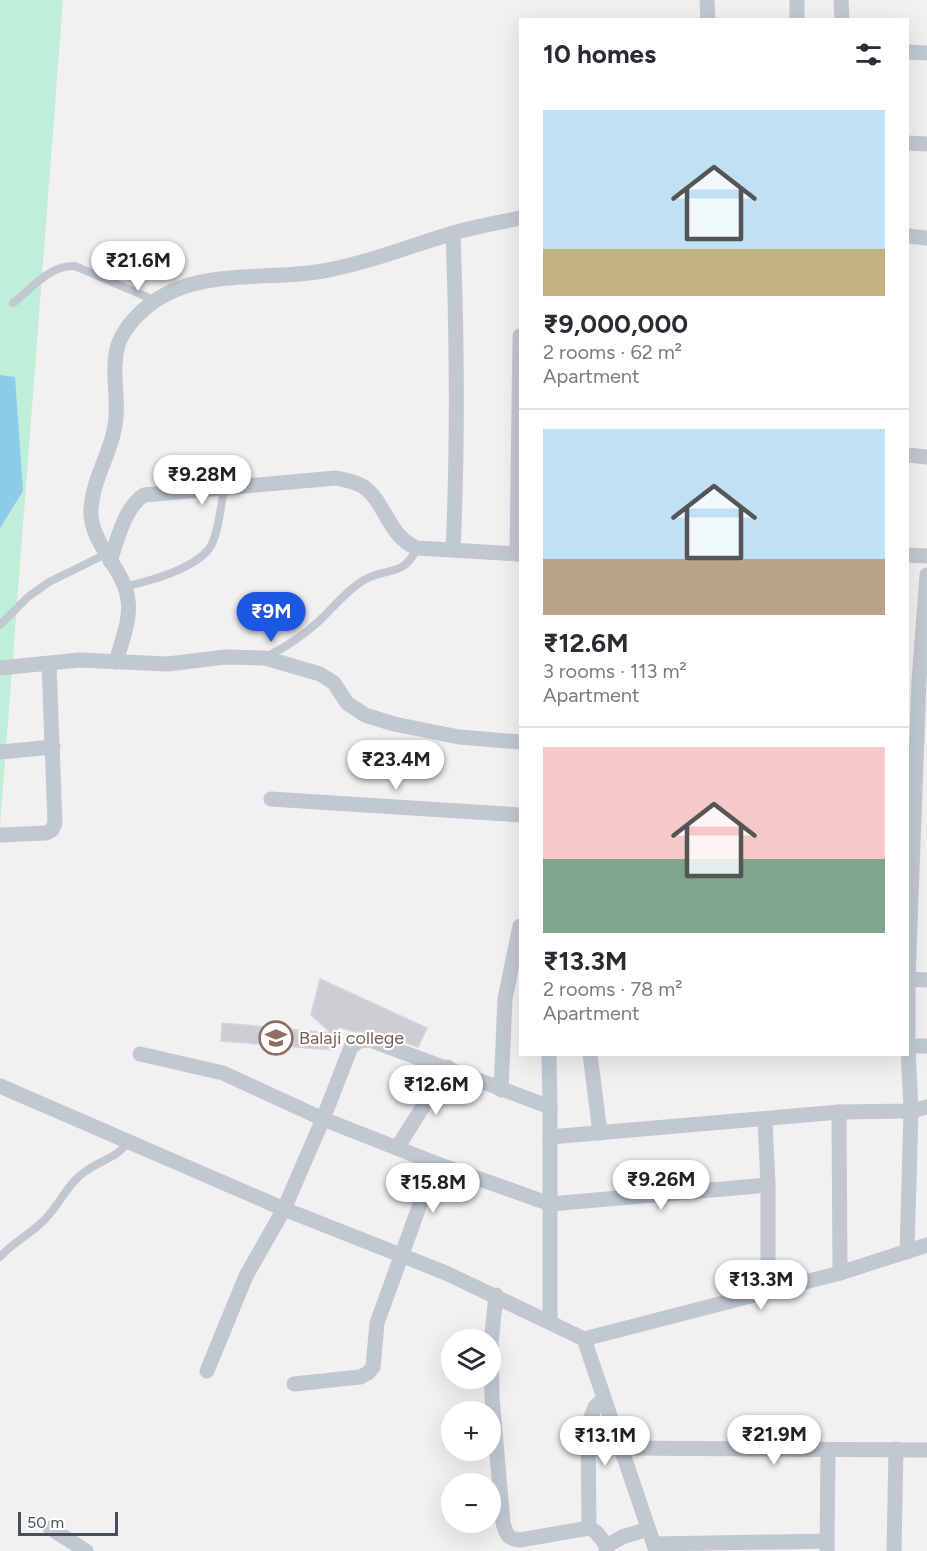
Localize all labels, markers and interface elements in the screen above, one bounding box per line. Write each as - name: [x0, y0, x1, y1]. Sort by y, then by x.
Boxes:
- text: 10 homes: [543, 38, 656, 70]
- icon: filters: [852, 38, 885, 71]
- icon: home: [660, 149, 768, 257]
- pin: ₹21.6M: [89, 241, 187, 292]
- text: ₹21.6M: [105, 248, 171, 272]
- text: ₹9,000,000: [543, 308, 688, 340]
- text: 2 rooms · 62 m²: [543, 340, 682, 364]
- text: Apartment: [543, 364, 640, 388]
- pin: ₹9.28M: [153, 455, 251, 506]
- text: ₹9.28M: [167, 462, 237, 486]
- icon: home: [660, 468, 768, 576]
- pin: ₹9M: [242, 592, 300, 643]
- text: ₹9M: [251, 599, 291, 623]
- text: ₹12.6M: [543, 627, 628, 659]
- text: 3 rooms · 113 m²: [543, 659, 687, 683]
- text: Apartment: [543, 683, 640, 707]
- pin: ₹23.4M: [347, 740, 445, 791]
- text: ₹23.4M: [361, 747, 431, 771]
- icon: home: [660, 786, 768, 894]
- text: ₹13.3M: [543, 945, 627, 977]
- text: 2 rooms · 78 m²: [543, 977, 683, 1001]
- text: Apartment: [543, 1001, 640, 1025]
- school or university icon: Balaji college: [258, 1020, 294, 1056]
- place label: Balaji college: [299, 1027, 404, 1049]
- pin: ₹12.6M: [387, 1065, 485, 1116]
- text: ₹12.6M: [403, 1072, 469, 1096]
- pin: ₹9.26M: [612, 1160, 710, 1211]
- pin: ₹15.8M: [384, 1163, 482, 1214]
- text: ₹9.26M: [627, 1167, 695, 1191]
- text: ₹15.8M: [400, 1170, 466, 1194]
- pin: ₹13.3M: [712, 1260, 810, 1311]
- text: ₹13.3M: [729, 1267, 793, 1291]
- map controls: [441, 1329, 501, 1533]
- button: layers: [441, 1329, 501, 1389]
- button: +: [441, 1401, 501, 1461]
- pin: ₹21.9M: [725, 1415, 823, 1466]
- pin: ₹13.1M: [556, 1416, 654, 1467]
- text: ₹21.9M: [741, 1422, 807, 1446]
- text: ₹13.1M: [574, 1423, 636, 1447]
- button: −: [441, 1473, 501, 1533]
- scale bar: [18, 1509, 118, 1536]
- text: 50 m: [27, 1513, 64, 1532]

